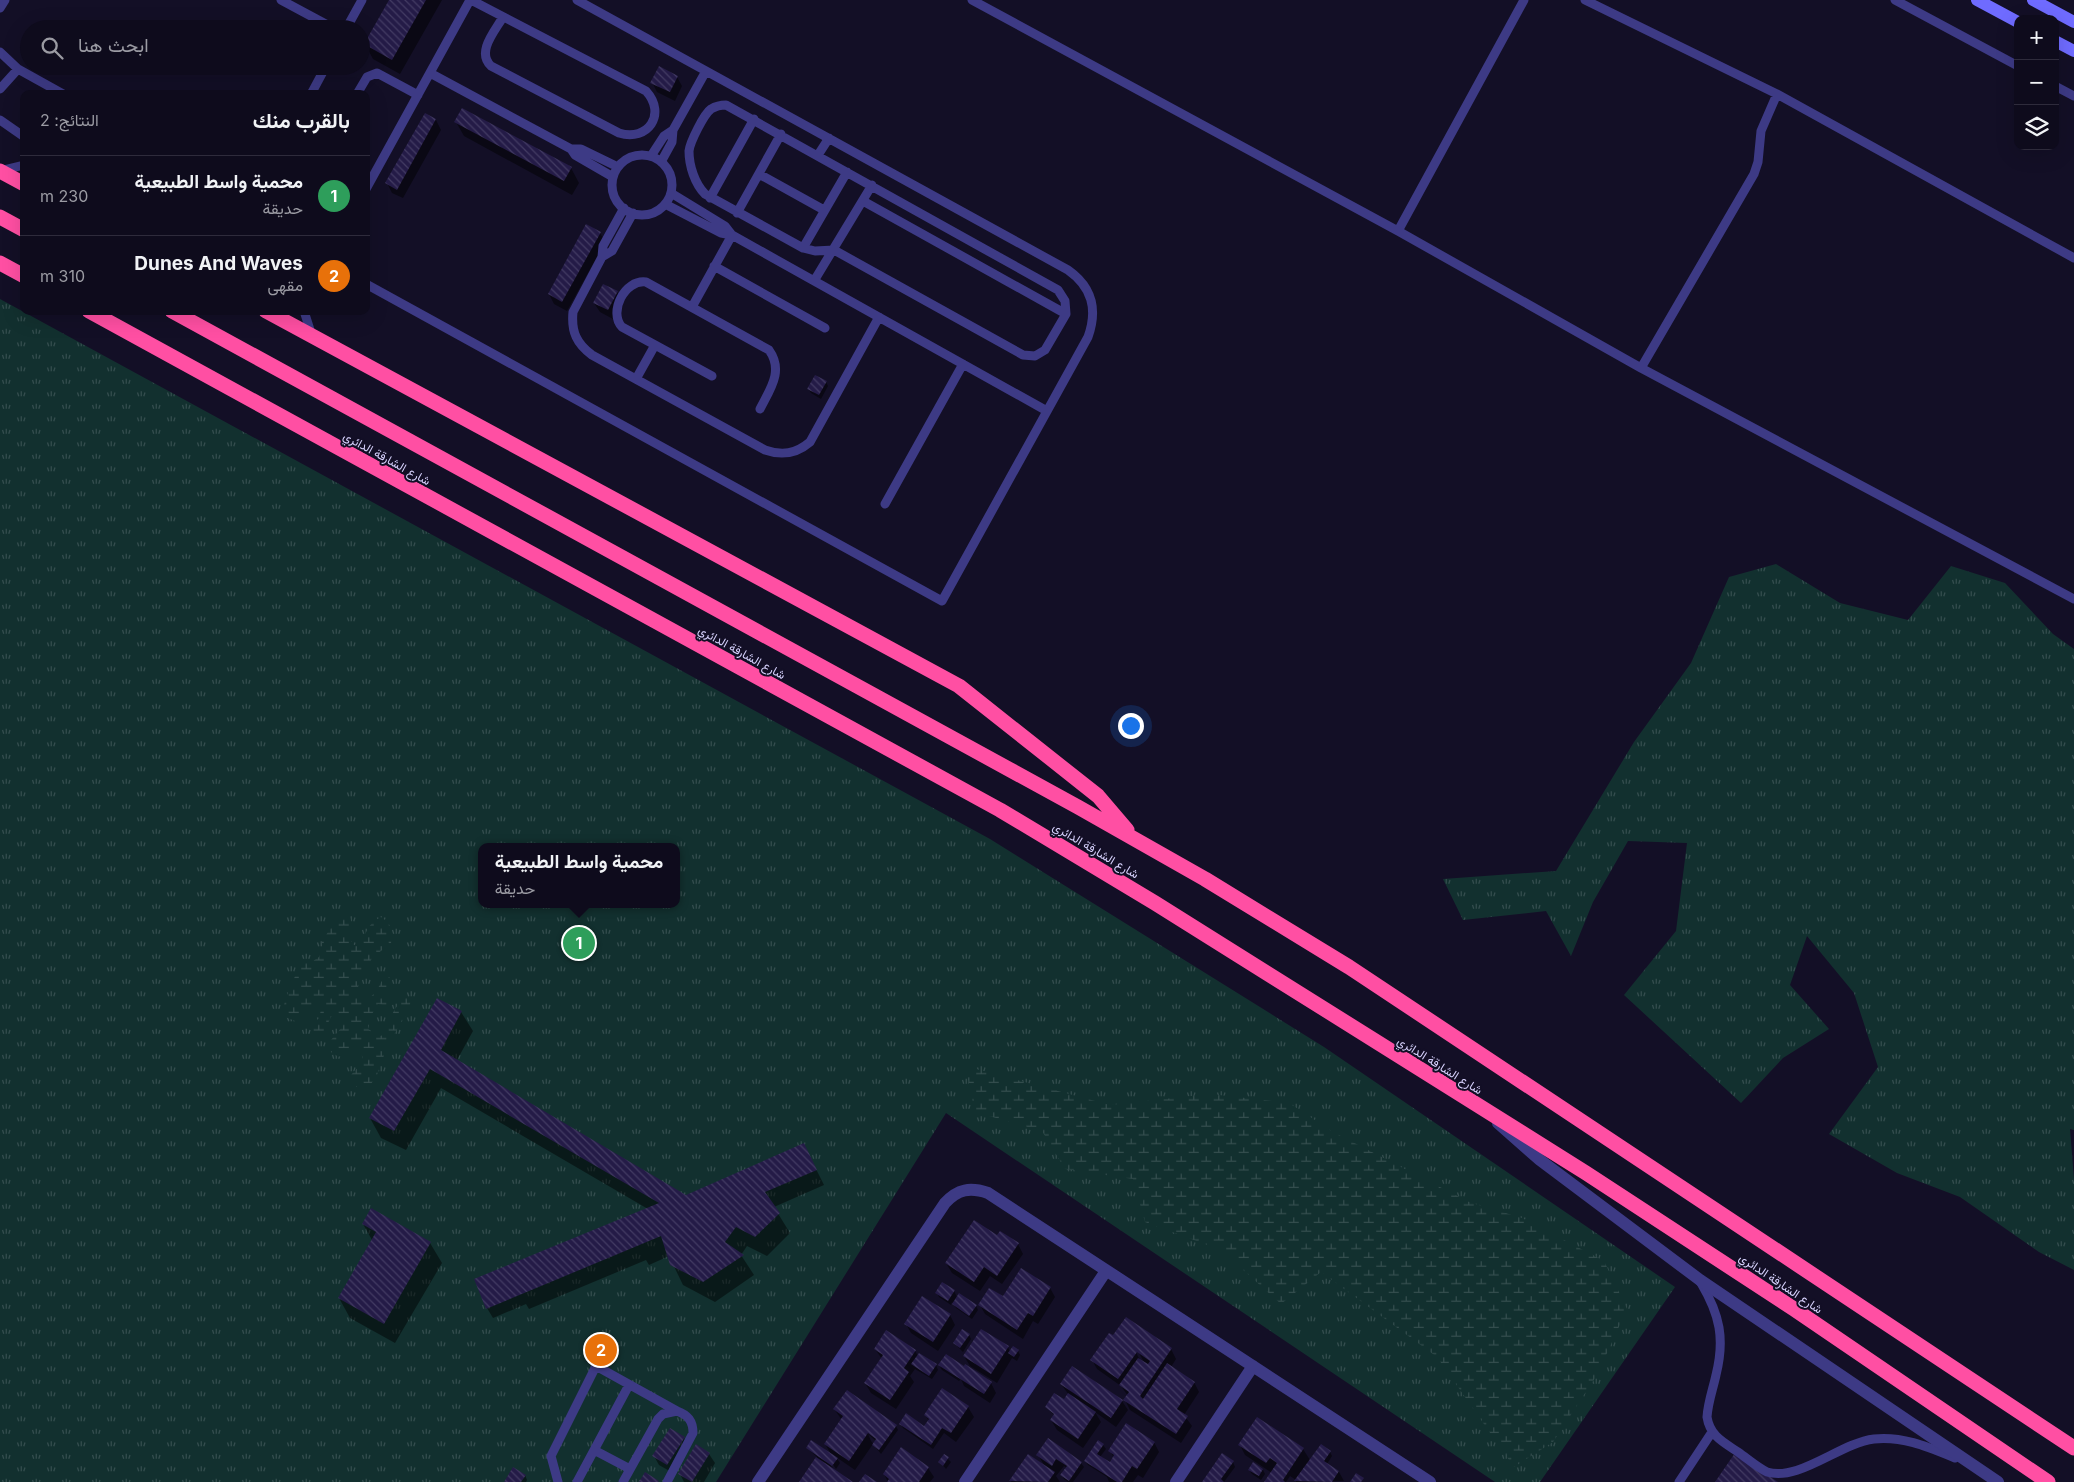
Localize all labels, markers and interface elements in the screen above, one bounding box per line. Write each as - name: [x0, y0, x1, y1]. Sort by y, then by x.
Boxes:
- map controls: [2014, 15, 2059, 150]
- button: +: [2014, 15, 2059, 60]
- search box: [20, 20, 370, 75]
- icon: search: [38, 34, 66, 62]
- text: ابحث هنا: [78, 34, 149, 57]
- button: −: [2014, 60, 2059, 105]
- button: layers: [2014, 105, 2059, 150]
- text: بالقرب منك: [253, 108, 350, 133]
- text: النتائج: 2: [40, 110, 99, 130]
- text: محمية واسط الطبيعية: [134, 170, 303, 193]
- text: 230 m: [40, 186, 88, 206]
- text: 1: [331, 186, 337, 206]
- text: حديقة: [263, 198, 303, 218]
- text: Dunes And Waves: [134, 252, 303, 275]
- text: 310 m: [40, 266, 85, 286]
- text: 2: [329, 266, 339, 286]
- text: مقهى: [268, 275, 303, 295]
- street label: شارع الشارقة الدائري: [339, 428, 433, 491]
- street label: شارع الشارقة الدائري: [694, 622, 788, 685]
- your location: [1118, 713, 1144, 739]
- street label: شارع الشارقة الدائري: [1049, 818, 1142, 884]
- popup: [478, 843, 680, 908]
- text: محمية واسط الطبيعية: [495, 850, 663, 873]
- text: حديقة: [495, 878, 535, 898]
- pin: 1: [563, 924, 595, 962]
- street label: شارع الشارقة الدائري: [1393, 1033, 1485, 1100]
- street label: شارع الشارقة الدائري: [1735, 1249, 1826, 1319]
- pin: 2: [585, 1331, 617, 1369]

